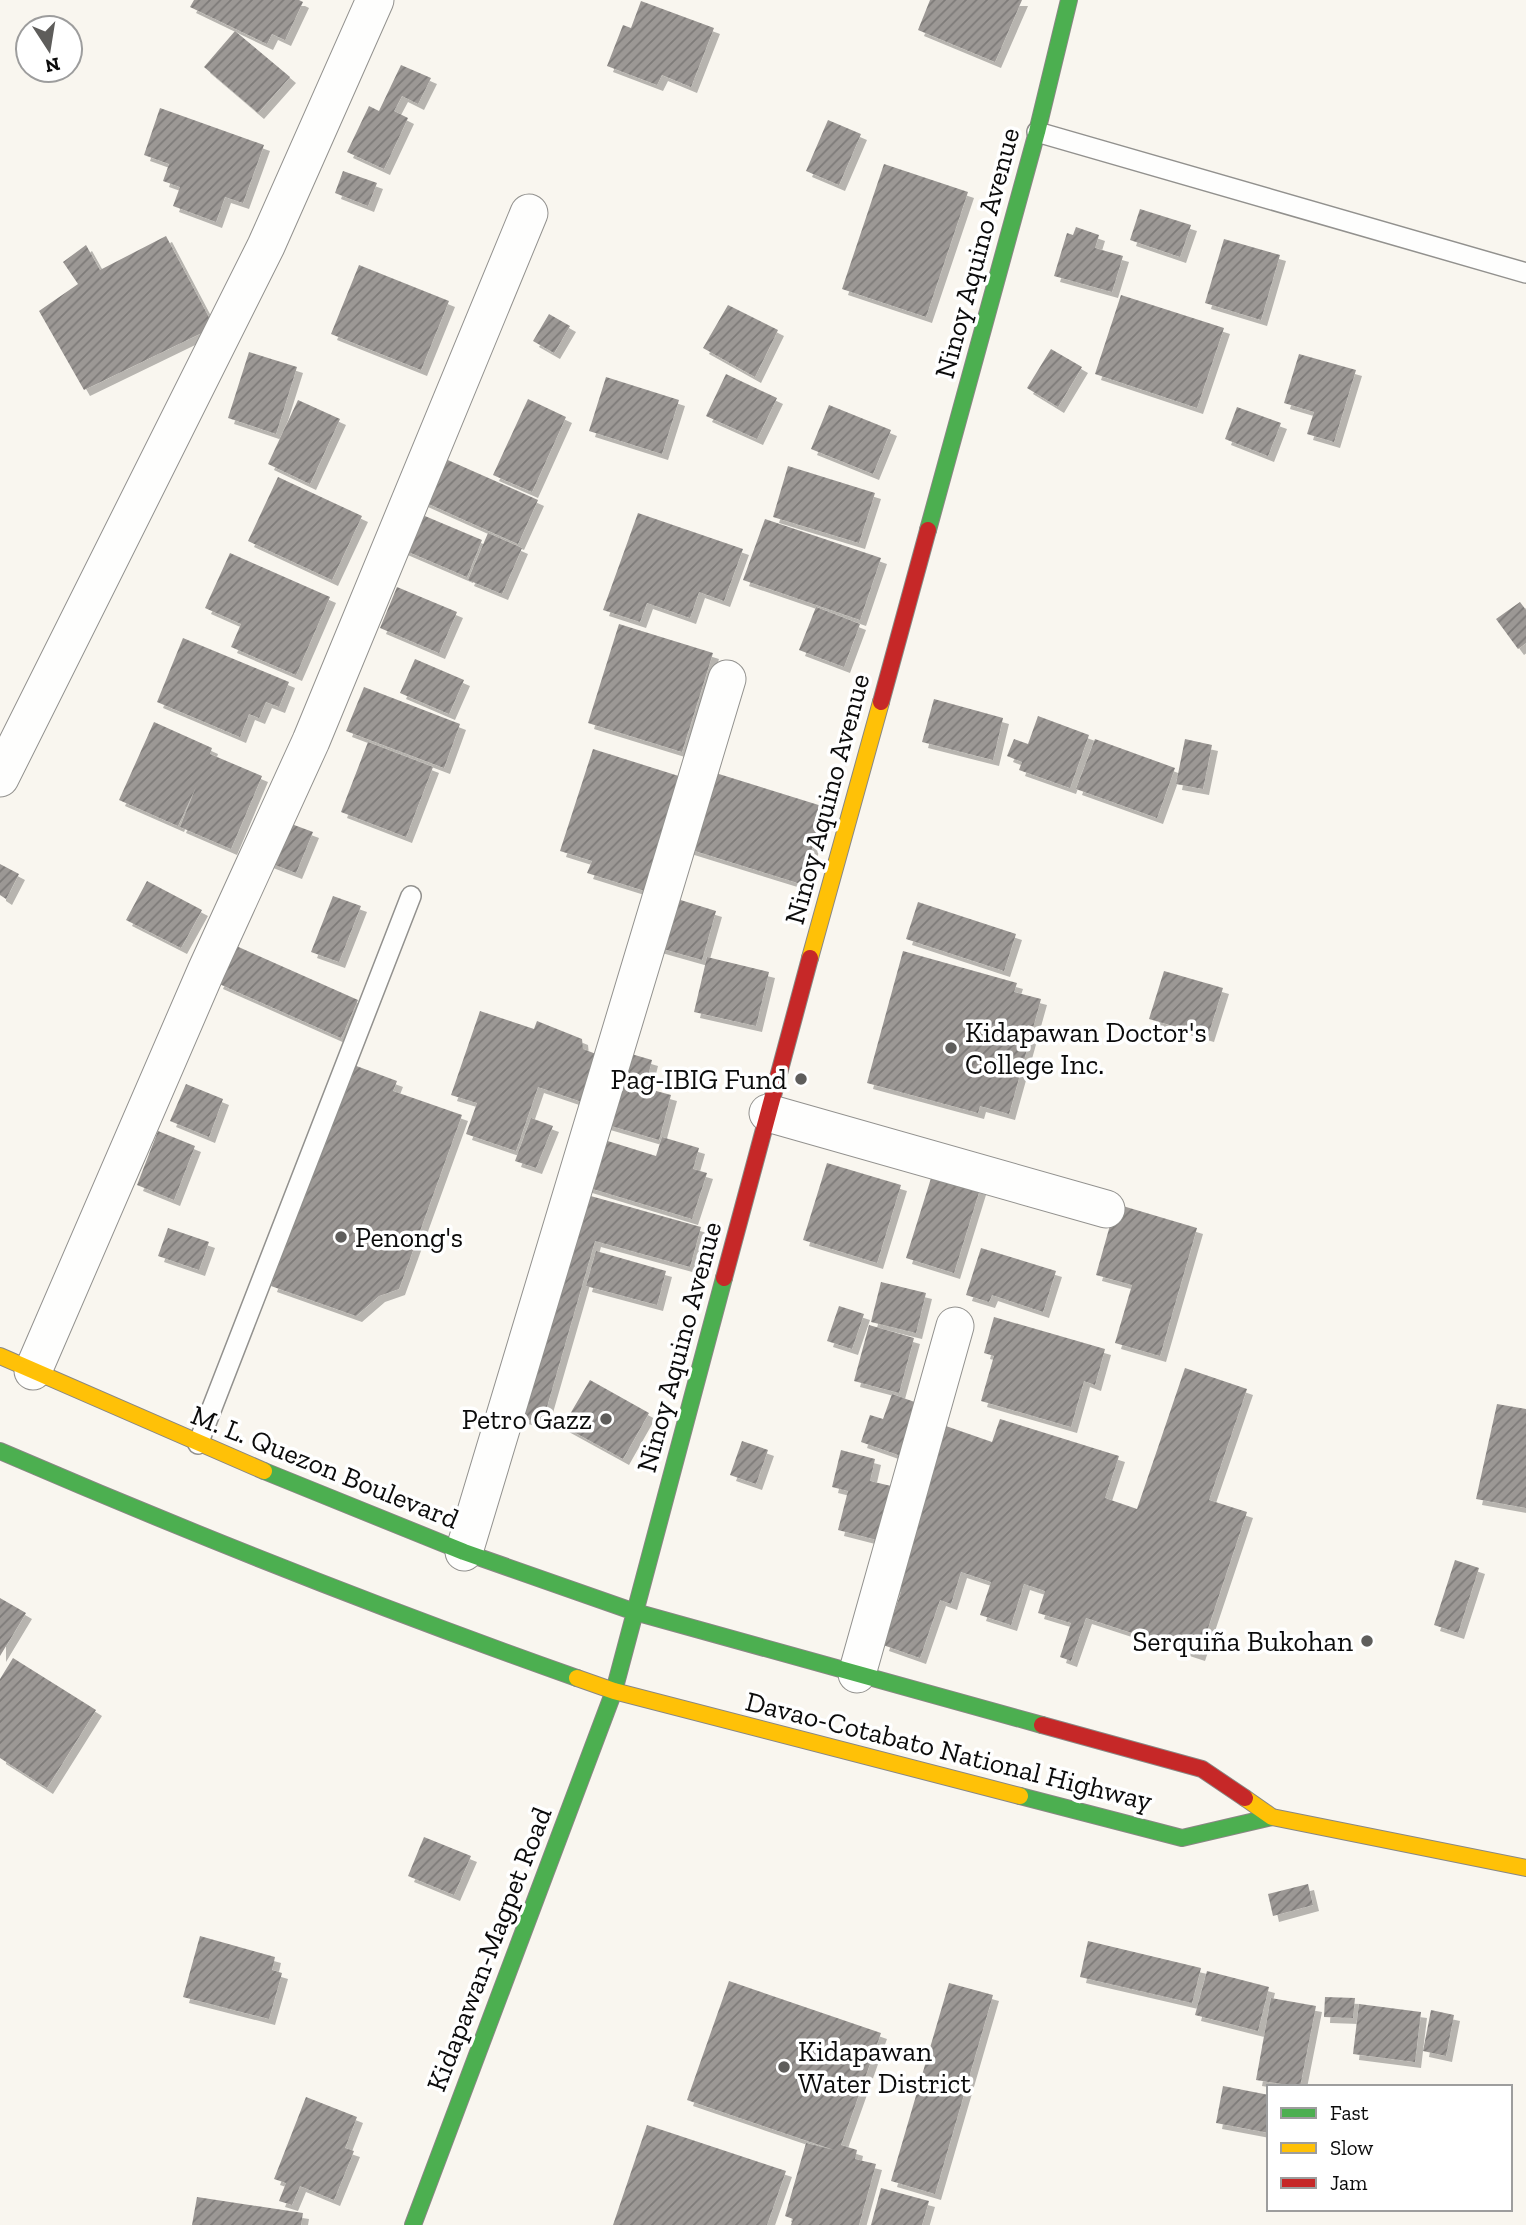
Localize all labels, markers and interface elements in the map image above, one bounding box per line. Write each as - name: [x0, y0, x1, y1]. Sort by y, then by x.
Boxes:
- north arrow: [14, 14, 84, 84]
- text: N: [43, 52, 62, 78]
- street label: Ninoy Aquino Avenue: [928, 124, 1026, 382]
- street label: Ninoy Aquino Avenue: [778, 670, 876, 928]
- place label: Kidapawan Doctor's College Inc.: [965, 1016, 1207, 1081]
- marker: Kidapawan Doctor's College Inc.: [943, 1040, 959, 1056]
- place label: Pag-IBIG Fund: [611, 1063, 787, 1096]
- marker: Pag-IBIG Fund: [793, 1071, 809, 1087]
- street label: Ninoy Aquino Avenue: [630, 1218, 728, 1476]
- place label: Penong's: [355, 1221, 463, 1254]
- marker: Penong's: [333, 1229, 349, 1245]
- street label: M. L. Quezon Boulevard: [186, 1398, 464, 1536]
- place label: Petro Gazz: [462, 1403, 592, 1436]
- marker: Petro Gazz: [598, 1411, 614, 1427]
- place label: Serquiña Bukohan: [1132, 1625, 1353, 1658]
- marker: Serquiña Bukohan: [1359, 1633, 1375, 1649]
- street label: Davao-Cotabato National Highway: [742, 1684, 1156, 1818]
- street label: Kidapawan-Magpet Road: [420, 1802, 558, 2096]
- place label: Kidapawan Water District: [798, 2035, 971, 2100]
- marker: Kidapawan Water District: [776, 2059, 792, 2075]
- legend: [1267, 2085, 1512, 2211]
- text: Fast: [1330, 2100, 1369, 2125]
- text: Slow: [1330, 2135, 1373, 2160]
- text: Jam: [1330, 2170, 1367, 2195]

